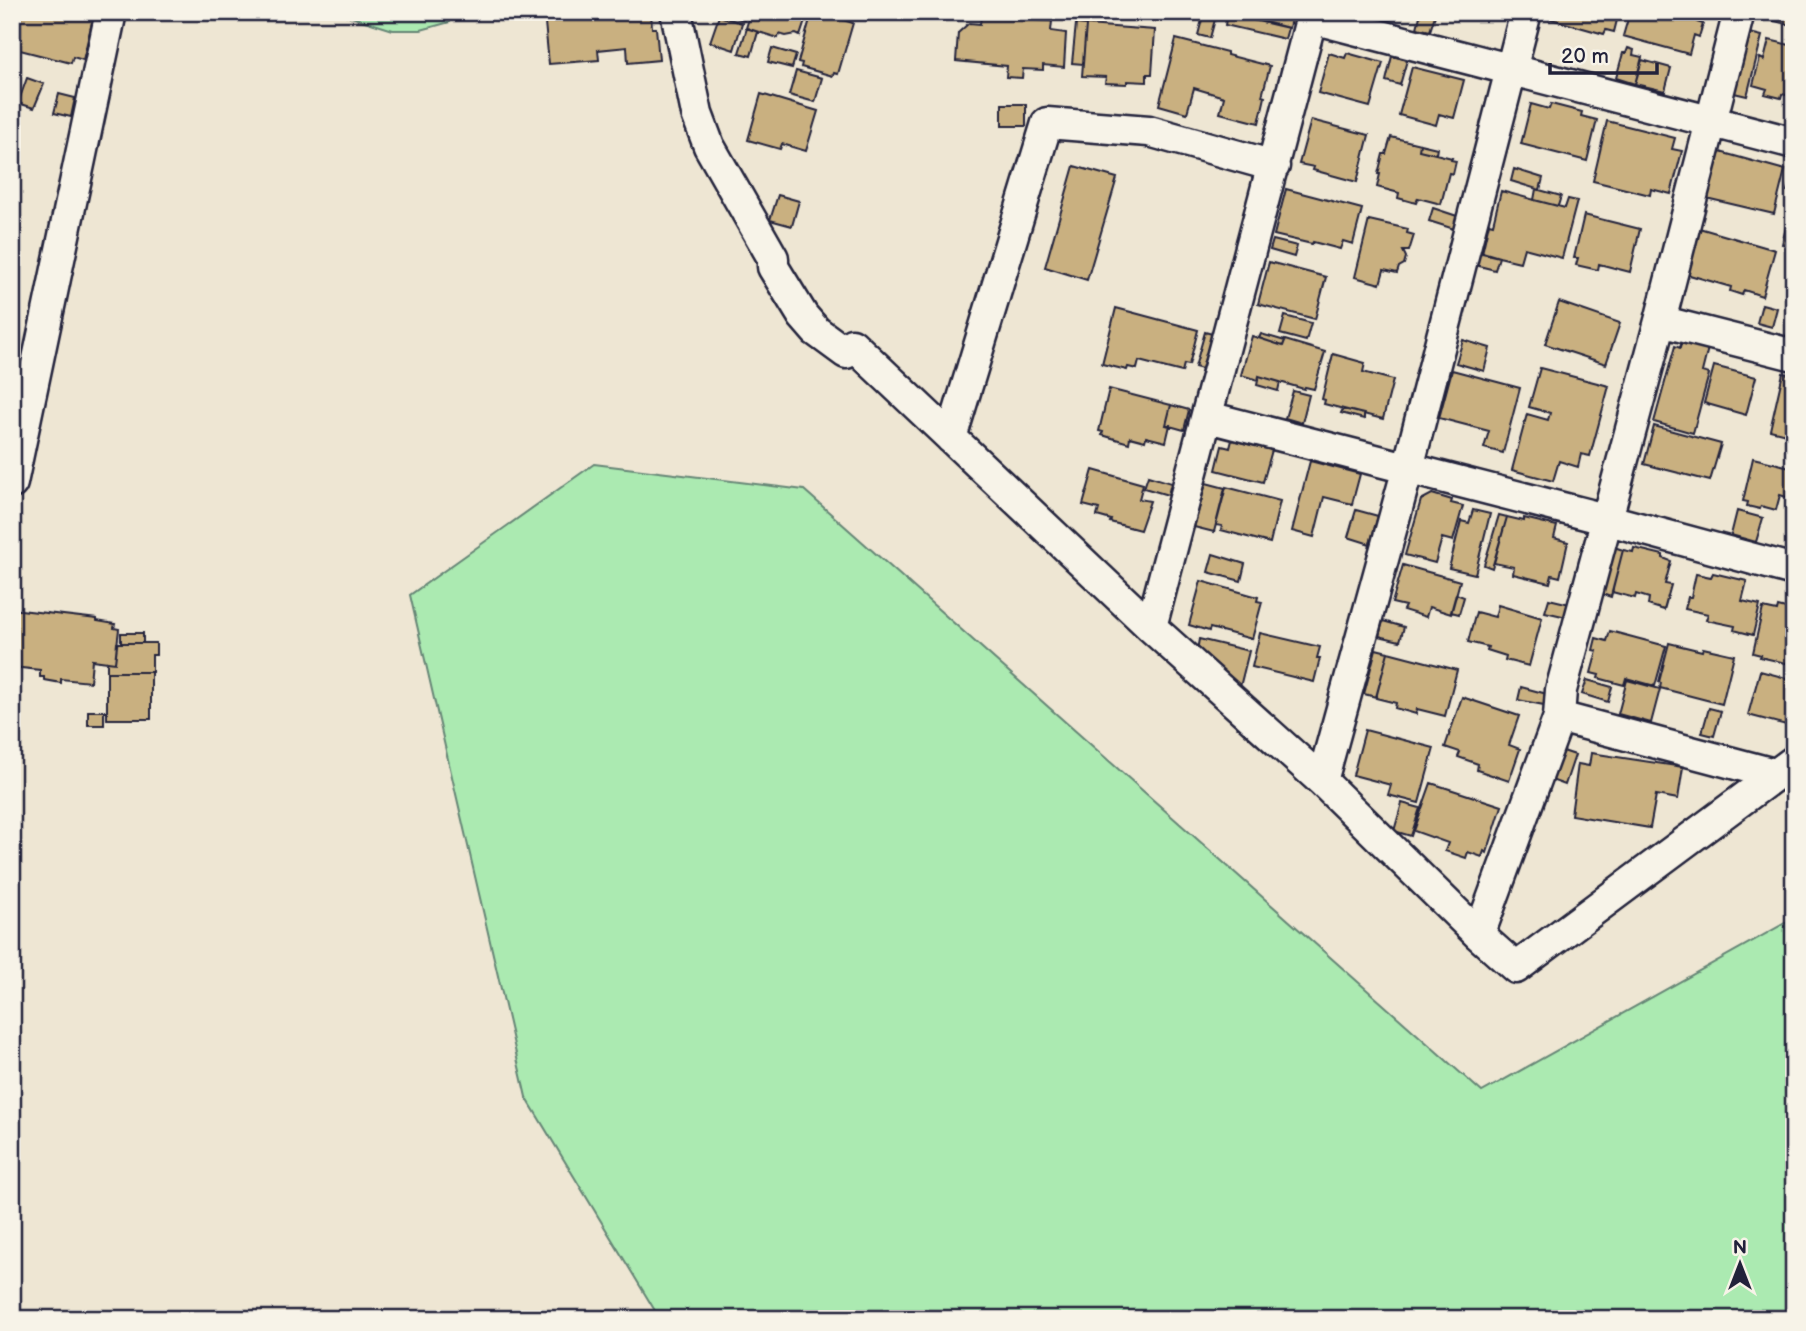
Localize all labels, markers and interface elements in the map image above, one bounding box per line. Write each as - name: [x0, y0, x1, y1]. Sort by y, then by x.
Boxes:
- scale bar: [1550, 32, 1657, 76]
- text: 20 m: [1561, 44, 1609, 69]
- north arrow: [1704, 1230, 1774, 1300]
- text: N: [1733, 1237, 1747, 1260]

